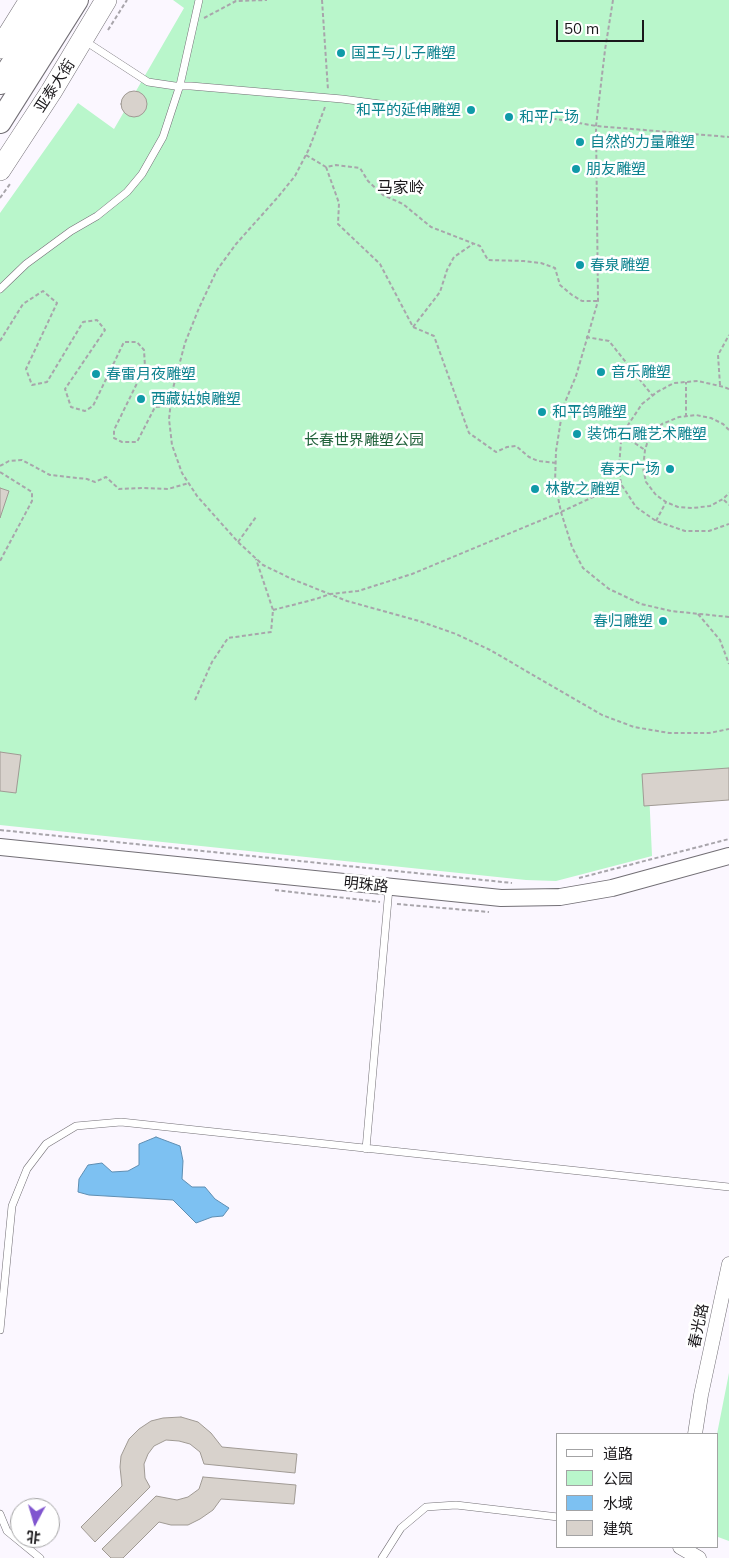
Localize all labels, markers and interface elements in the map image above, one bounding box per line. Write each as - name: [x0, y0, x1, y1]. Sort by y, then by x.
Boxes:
- scale bar: [559, 10, 646, 42]
- text: 50 m: [564, 19, 599, 38]
- place label: 国王与儿子雕塑: [351, 44, 456, 62]
- marker: 国王与儿子雕塑: [335, 47, 347, 59]
- street label: 亚泰大街: [31, 56, 79, 116]
- place label: 和平的延伸雕塑: [356, 101, 461, 119]
- marker: 和平的延伸雕塑: [465, 104, 477, 116]
- place label: 和平广场: [519, 108, 579, 126]
- marker: 和平广场: [503, 111, 515, 123]
- place label: 自然的力量雕塑: [590, 133, 695, 151]
- marker: 自然的力量雕塑: [574, 136, 586, 148]
- place label: 朋友雕塑: [586, 160, 646, 178]
- marker: 朋友雕塑: [570, 163, 582, 175]
- district label: 马家岭: [377, 178, 425, 198]
- place label: 春泉雕塑: [590, 256, 650, 274]
- marker: 春泉雕塑: [574, 259, 586, 271]
- place label: 音乐雕塑: [611, 363, 671, 381]
- place label: 春雷月夜雕塑: [106, 365, 196, 383]
- marker: 音乐雕塑: [595, 366, 607, 378]
- marker: 春雷月夜雕塑: [90, 368, 102, 380]
- place label: 西藏姑娘雕塑: [151, 390, 241, 408]
- marker: 西藏姑娘雕塑: [135, 393, 147, 405]
- place label: 和平鸽雕塑: [552, 403, 627, 421]
- marker: 和平鸽雕塑: [536, 406, 548, 418]
- place label: 装饰石雕艺术雕塑: [587, 425, 707, 443]
- marker: 装饰石雕艺术雕塑: [571, 428, 583, 440]
- park label: 长春世界雕塑公园: [304, 431, 424, 449]
- place label: 春天广场: [600, 460, 660, 478]
- marker: 春天广场: [664, 463, 676, 475]
- place label: 林散之雕塑: [545, 480, 620, 498]
- marker: 林散之雕塑: [529, 483, 541, 495]
- place label: 春归雕塑: [593, 612, 653, 630]
- marker: 春归雕塑: [657, 615, 669, 627]
- street label: 明珠路: [343, 874, 389, 896]
- street label: 春光路: [686, 1302, 712, 1350]
- legend: [556, 1433, 719, 1548]
- text: 道路: [603, 1444, 633, 1463]
- text: 公园: [603, 1469, 633, 1488]
- text: 水域: [603, 1494, 633, 1513]
- north arrow: [10, 1498, 60, 1548]
- text: 建筑: [603, 1519, 633, 1538]
- text: 北: [26, 1527, 41, 1547]

